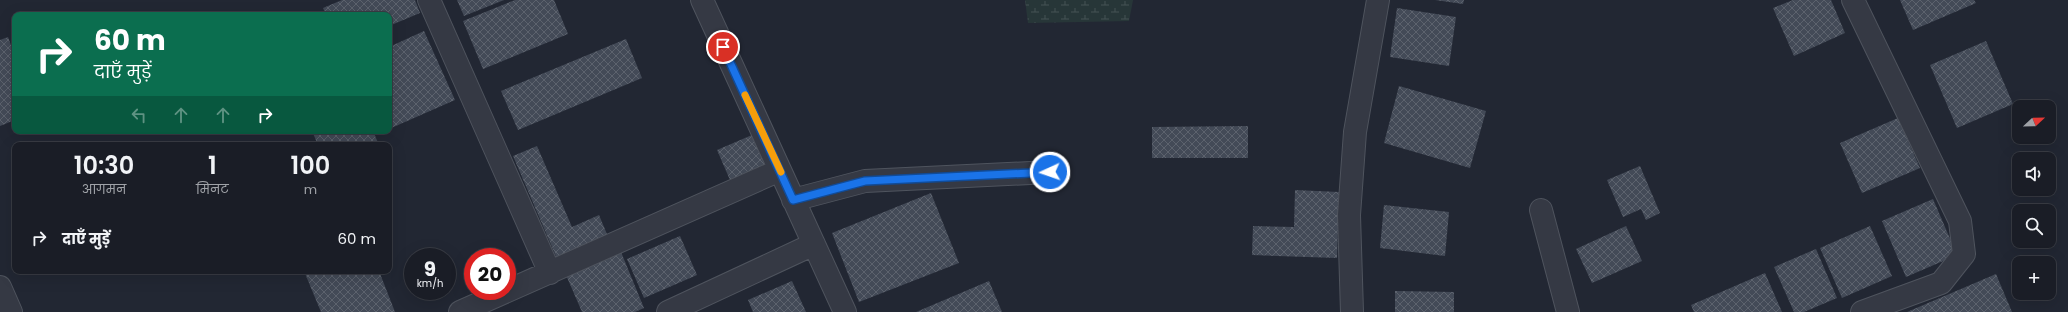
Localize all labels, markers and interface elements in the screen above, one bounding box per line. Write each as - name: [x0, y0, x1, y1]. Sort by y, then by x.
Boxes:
- text: 60 m: [94, 21, 166, 60]
- icon: right: [28, 28, 80, 80]
- pin: [706, 30, 740, 64]
- icon: arrive: [712, 36, 734, 58]
- text: दाएँ मुड़ें: [94, 59, 151, 84]
- north arrow: [2012, 100, 2056, 144]
- map controls: [2012, 100, 2056, 300]
- icon: left: [128, 104, 150, 126]
- icon: ahead: [170, 104, 192, 126]
- icon: ahead: [212, 104, 234, 126]
- icon: right: [254, 104, 276, 126]
- text: 10:30: [74, 149, 134, 182]
- text: 1: [208, 149, 217, 182]
- text: 100: [290, 149, 330, 182]
- position arrow: [1029, 151, 1071, 193]
- button: sound: [2012, 152, 2056, 196]
- text: आगमन: [82, 180, 126, 199]
- text: मिनट: [196, 180, 229, 199]
- text: m: [304, 180, 317, 199]
- button: search: [2012, 204, 2056, 248]
- icon: right: [28, 227, 50, 249]
- text: दाएँ मुड़ें: [62, 228, 110, 249]
- text: 60 m: [338, 228, 376, 249]
- speed limit sign: 20: [464, 248, 516, 300]
- text: 9: [424, 255, 436, 283]
- button: +: [2012, 256, 2056, 300]
- text: km/h: [417, 276, 443, 291]

